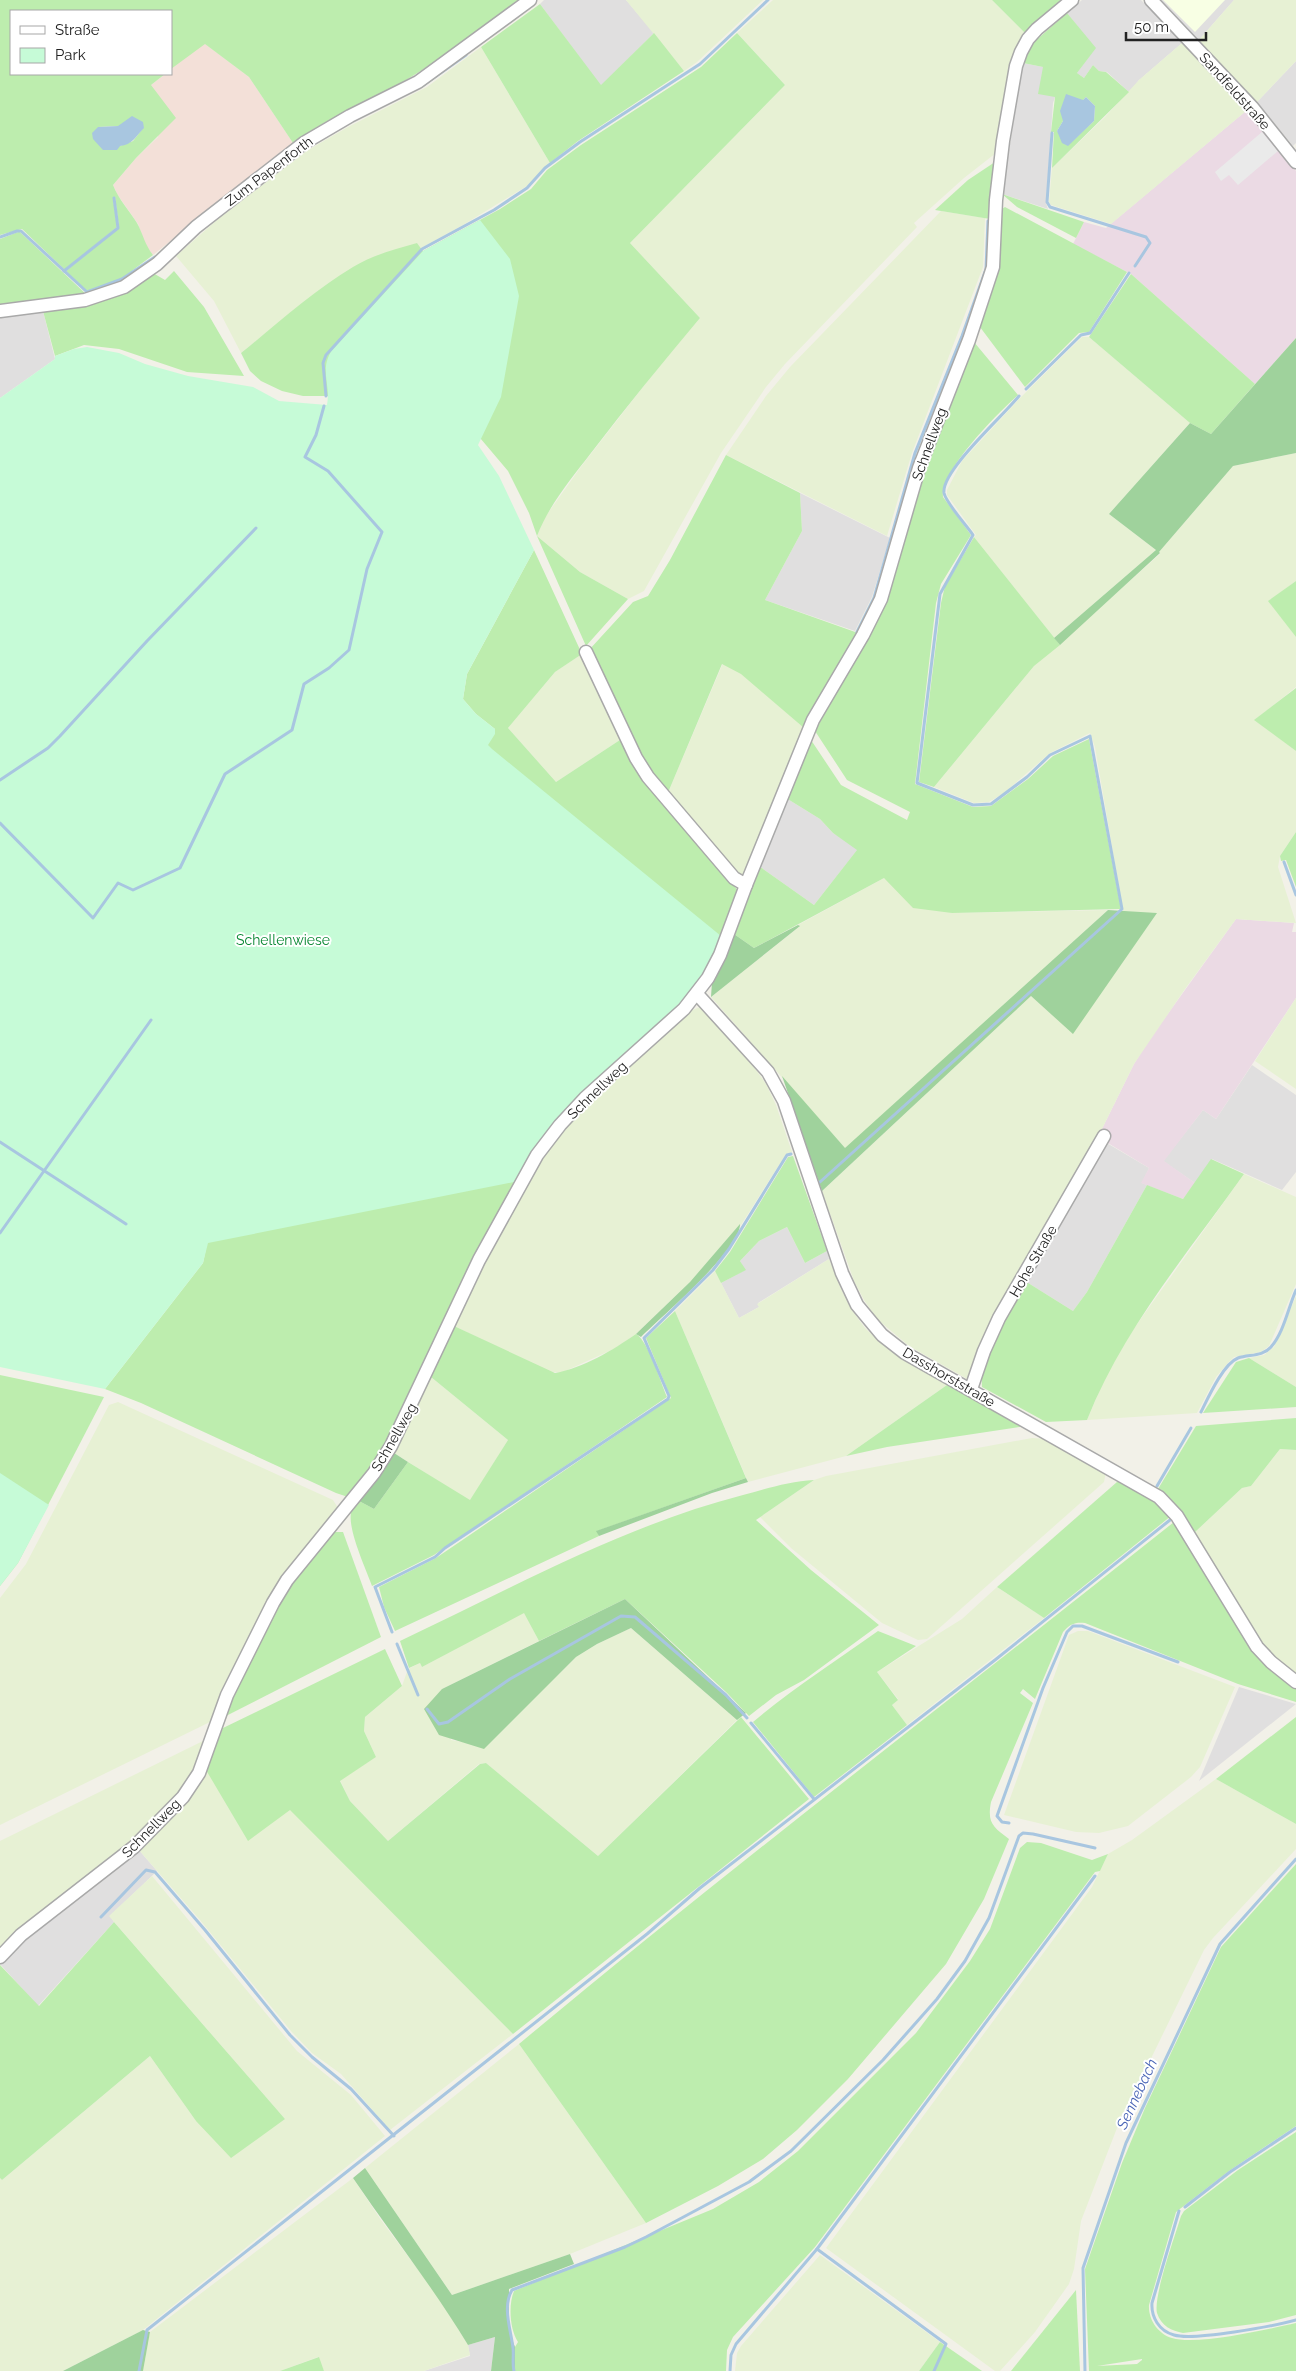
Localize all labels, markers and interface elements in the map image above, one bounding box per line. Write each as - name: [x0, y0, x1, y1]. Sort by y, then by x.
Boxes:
- legend: [10, 10, 172, 75]
- scale bar: [1126, 10, 1206, 42]
- text: 50 m: [1134, 18, 1169, 36]
- text: Straße: [55, 21, 100, 39]
- text: Park: [55, 46, 86, 64]
- street label: Sandfeldstraße: [1196, 49, 1274, 133]
- street label: Zum Papenforth: [222, 133, 316, 209]
- street label: Schnellweg: [908, 406, 950, 482]
- park label: Schellenwiese: [236, 932, 330, 948]
- street label: Schnellweg: [564, 1058, 630, 1122]
- street label: Hohe Straße: [1006, 1222, 1060, 1300]
- street label: Dasshorststraße: [900, 1344, 998, 1410]
- street label: Schnellweg: [368, 1400, 420, 1474]
- street label: Schnellweg: [118, 1795, 184, 1861]
- water label: Sennebach: [1112, 2056, 1161, 2133]

